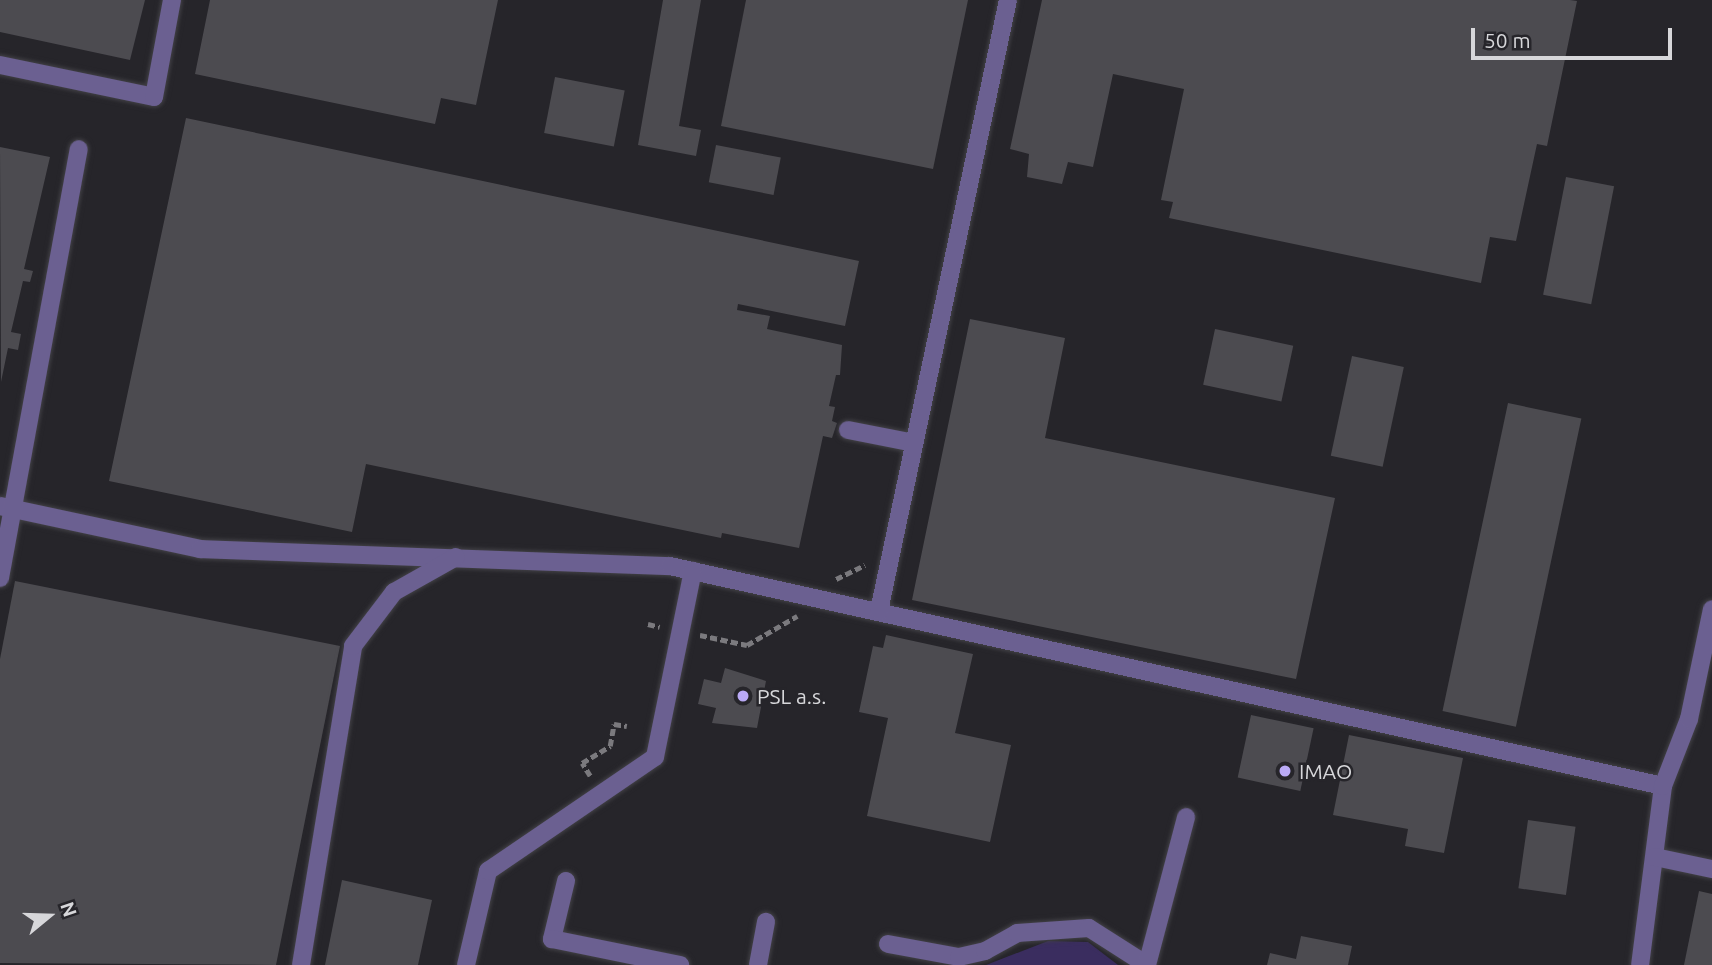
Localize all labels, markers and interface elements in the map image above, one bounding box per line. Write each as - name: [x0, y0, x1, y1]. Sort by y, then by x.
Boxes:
- scale bar: [1474, 14, 1675, 58]
- text: 50 m: [1484, 28, 1531, 52]
- place label: PSL a.s.: [757, 683, 826, 709]
- marker: PSL a.s.: [735, 688, 751, 704]
- place label: IMAO: [1299, 758, 1352, 784]
- marker: IMAO: [1277, 763, 1293, 779]
- north arrow: [14, 881, 84, 951]
- text: N: [56, 899, 82, 919]

